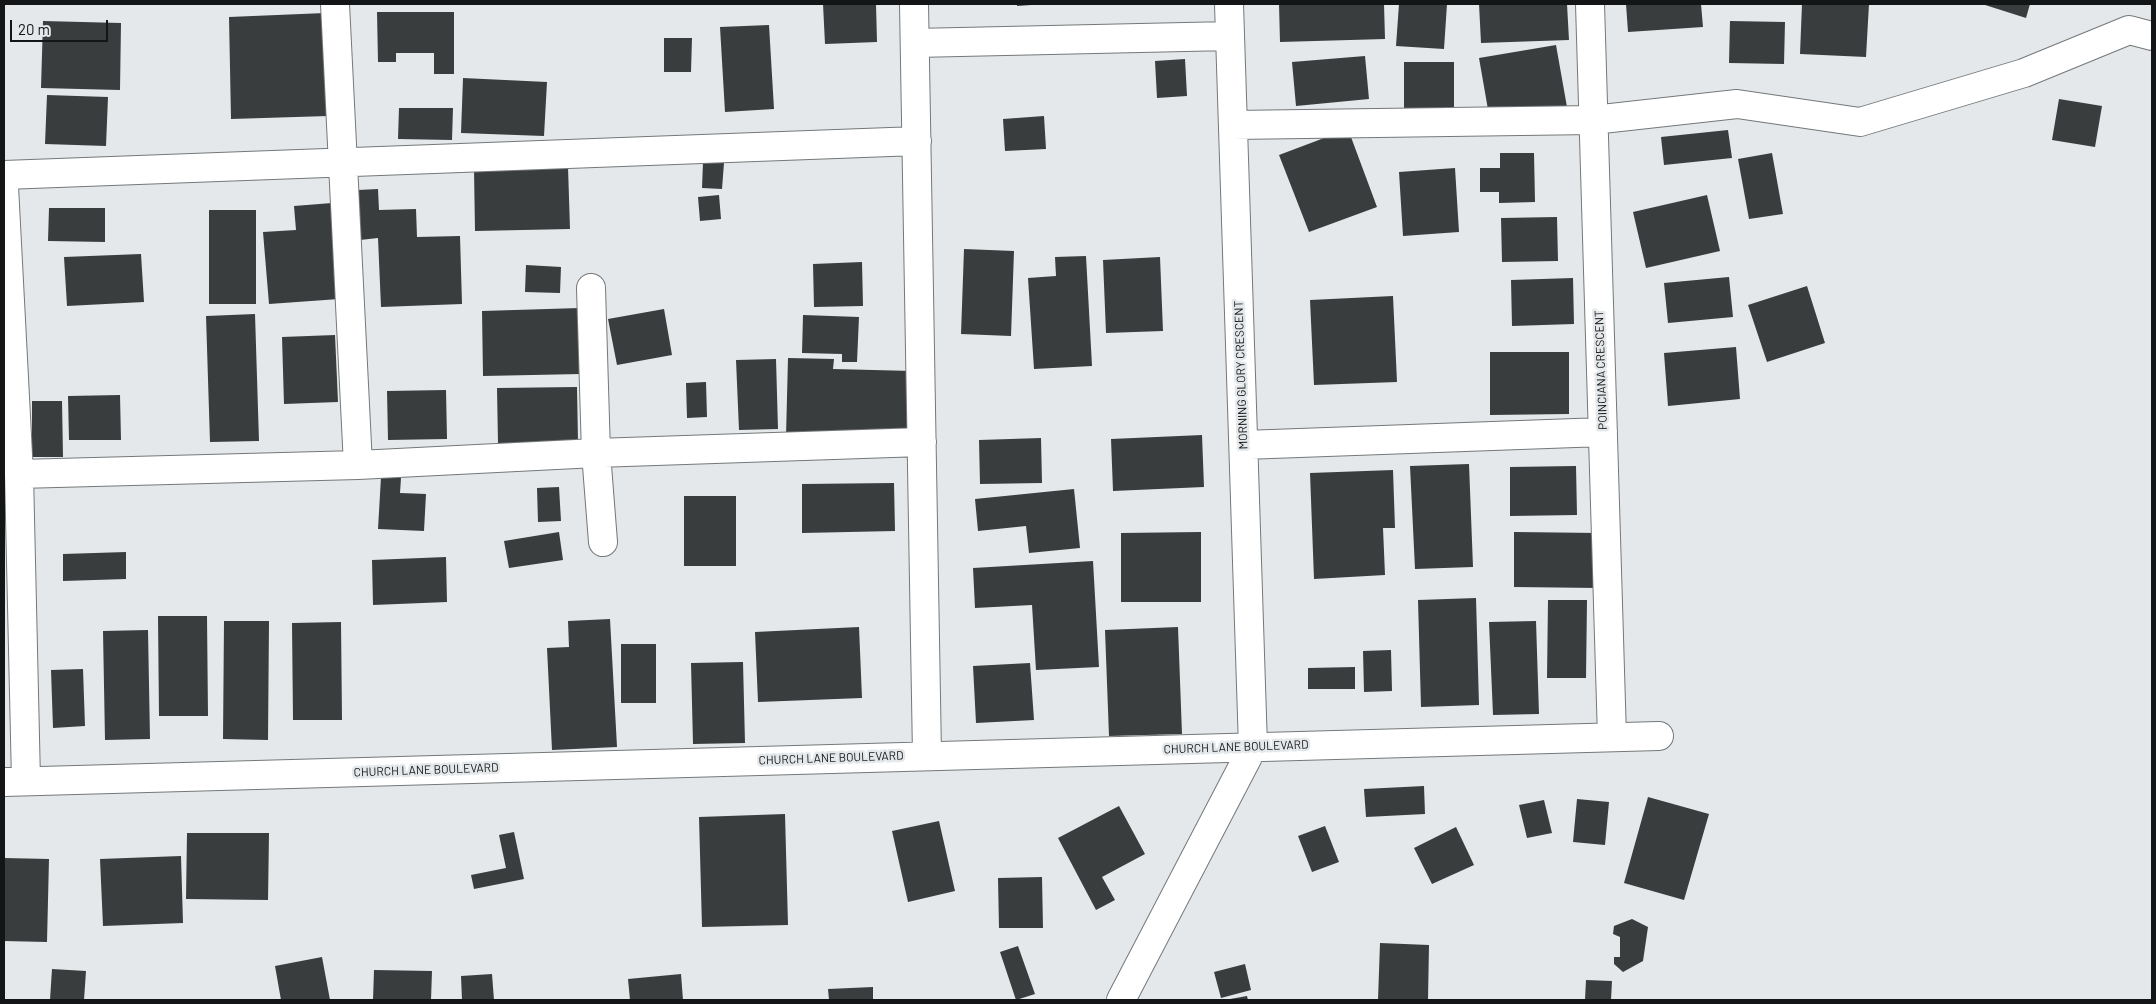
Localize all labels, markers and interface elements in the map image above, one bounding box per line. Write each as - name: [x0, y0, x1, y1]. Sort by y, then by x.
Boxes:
- scale bar: [12, 10, 110, 42]
- text: 20 m: [18, 20, 50, 38]
- street label: MORNING GLORY CRESCENT: [1231, 300, 1251, 450]
- street label: POINCIANA CRESCENT: [1592, 310, 1610, 430]
- street label: CHURCH LANE BOULEVARD: [1163, 737, 1309, 757]
- street label: CHURCH LANE BOULEVARD: [758, 748, 904, 768]
- street label: CHURCH LANE BOULEVARD: [353, 760, 499, 780]

